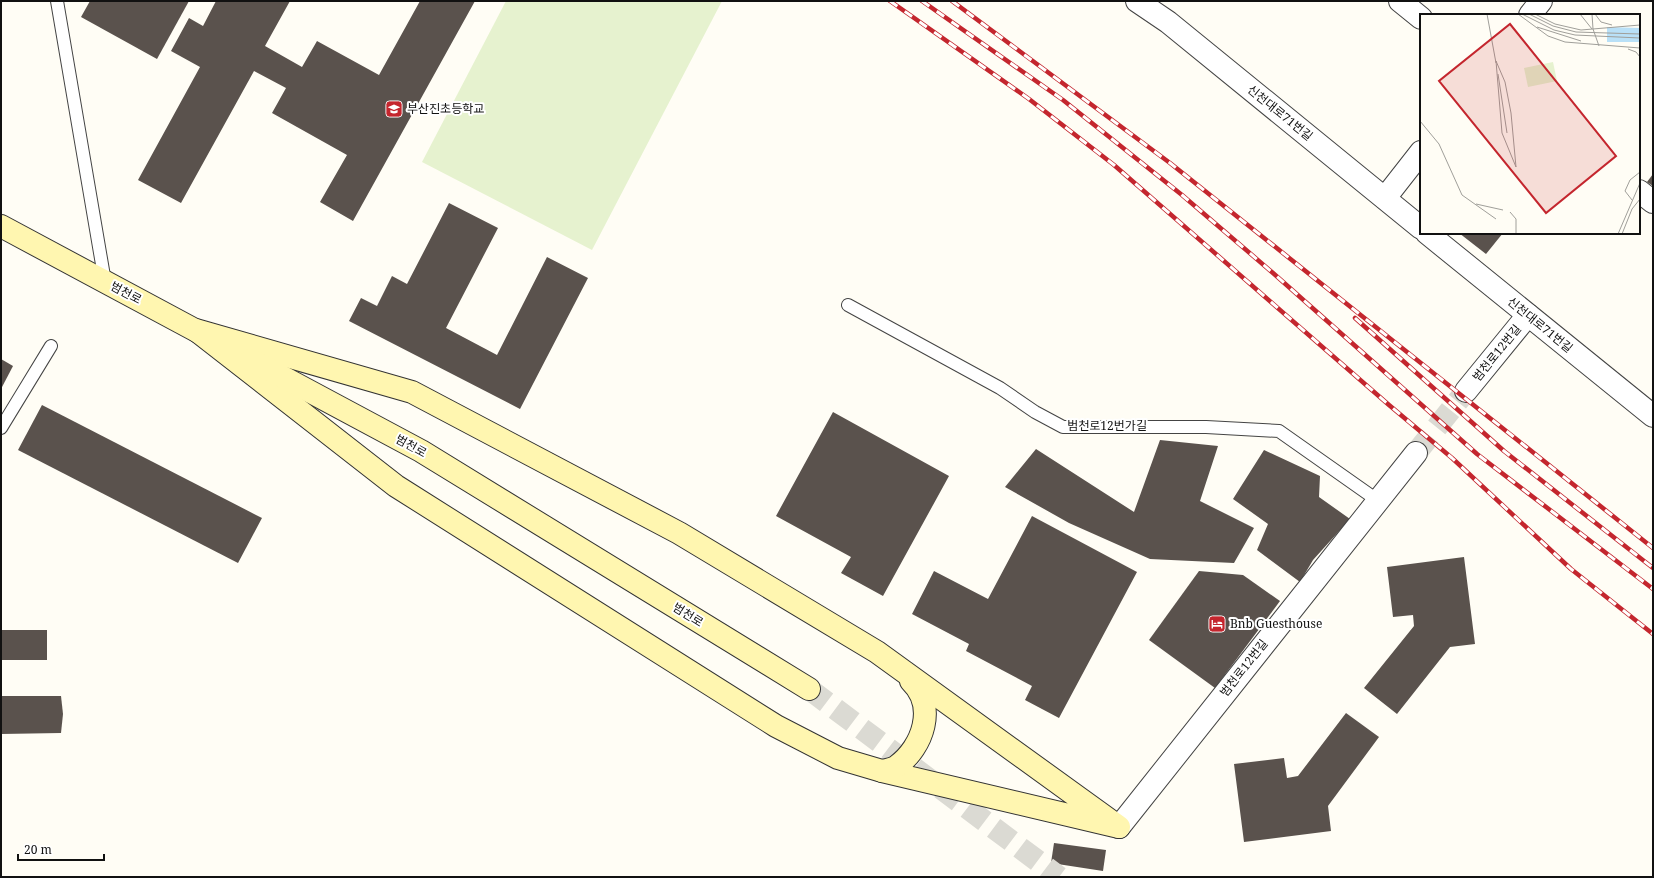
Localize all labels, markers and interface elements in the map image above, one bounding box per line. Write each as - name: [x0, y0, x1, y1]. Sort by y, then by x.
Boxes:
- inset map: [1420, 14, 1640, 234]
- street label: 신천대로71번길: [1244, 81, 1317, 144]
- school or university icon: 부산진초등학교: [384, 99, 404, 119]
- place label: 부산진초등학교: [407, 100, 484, 117]
- street label: 범천로: [108, 277, 145, 308]
- street label: 신천대로71번길: [1504, 293, 1577, 356]
- street label: 범천로12번길: [1468, 321, 1525, 385]
- street label: 범천로12번가길: [1067, 417, 1147, 434]
- street label: 범천로: [393, 430, 430, 461]
- street label: 범천로: [670, 599, 707, 631]
- hotel icon: Bnb Guesthouse: [1207, 614, 1227, 634]
- place label: Bnb Guesthouse: [1230, 615, 1322, 632]
- street label: 범천로12번길: [1216, 635, 1271, 700]
- scale bar: [18, 836, 104, 862]
- text: 20 m: [24, 841, 52, 858]

